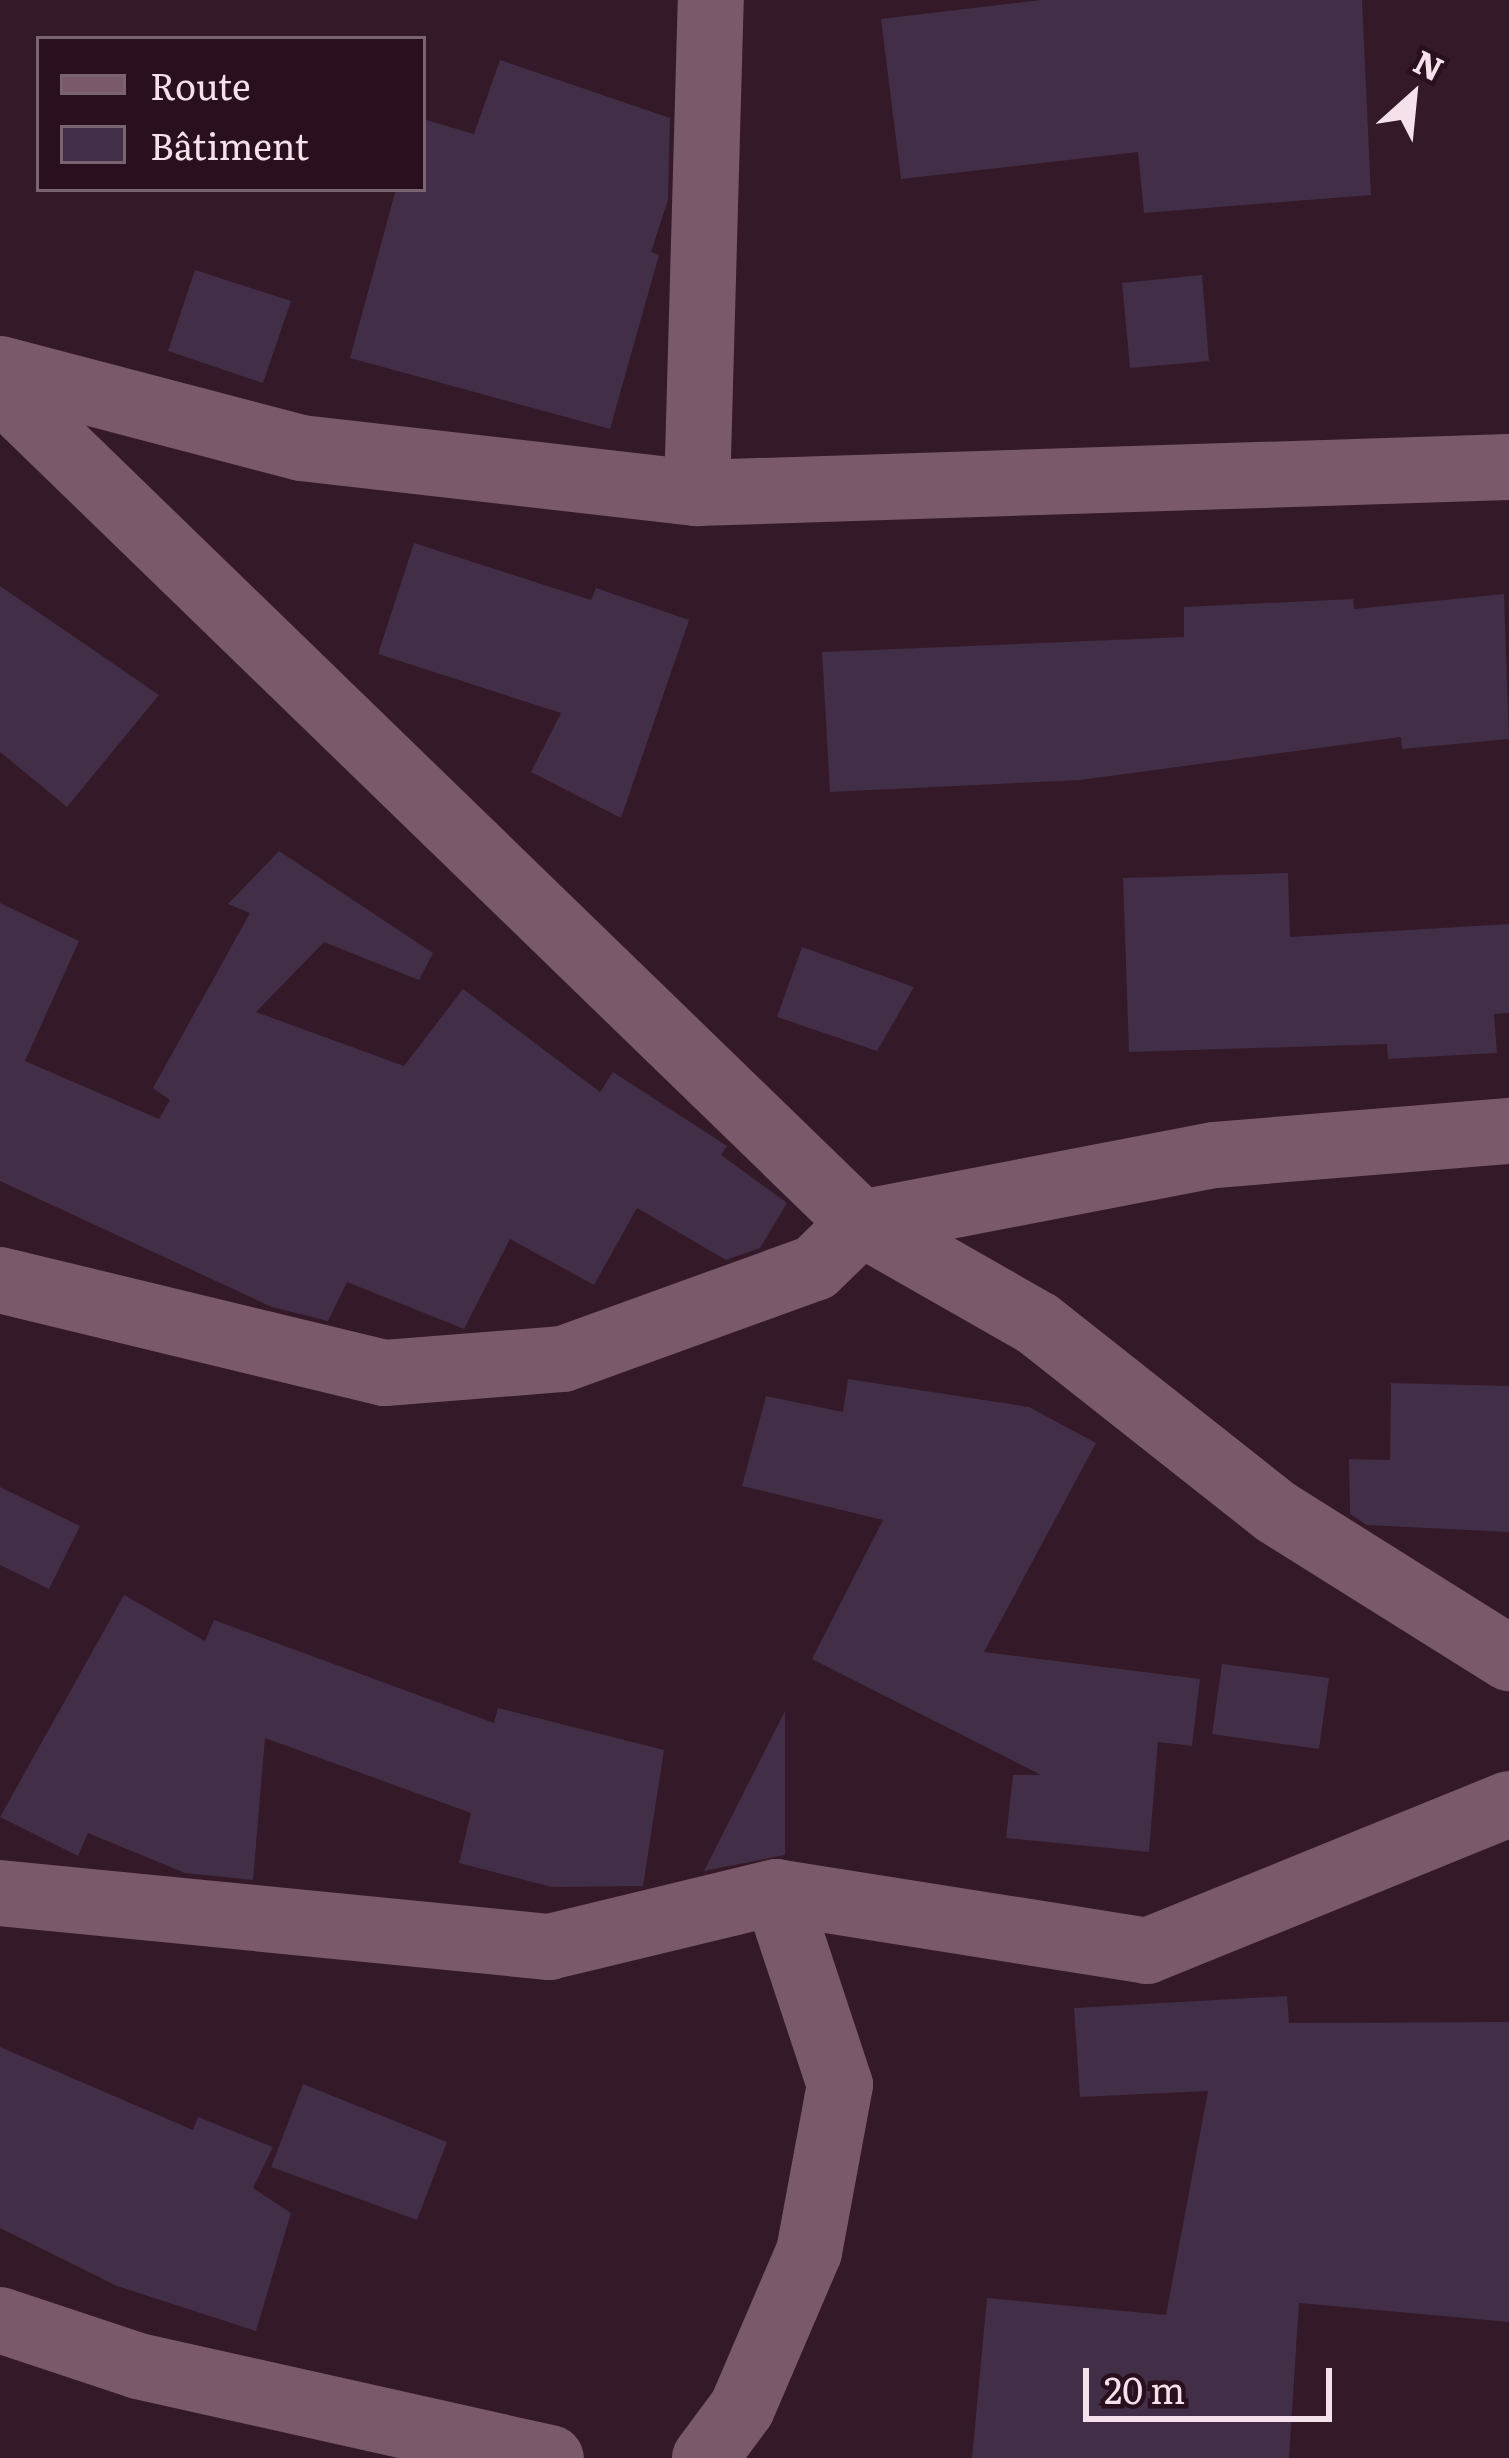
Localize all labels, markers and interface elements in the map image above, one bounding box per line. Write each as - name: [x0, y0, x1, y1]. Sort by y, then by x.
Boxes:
- text: N: [1406, 35, 1453, 92]
- legend: [36, 36, 426, 192]
- north arrow: [1353, 36, 1473, 156]
- text: Route: [150, 58, 251, 111]
- text: Bâtiment: [150, 118, 309, 171]
- scale bar: [1089, 2344, 1338, 2418]
- text: 20 m: [1104, 2362, 1185, 2415]

